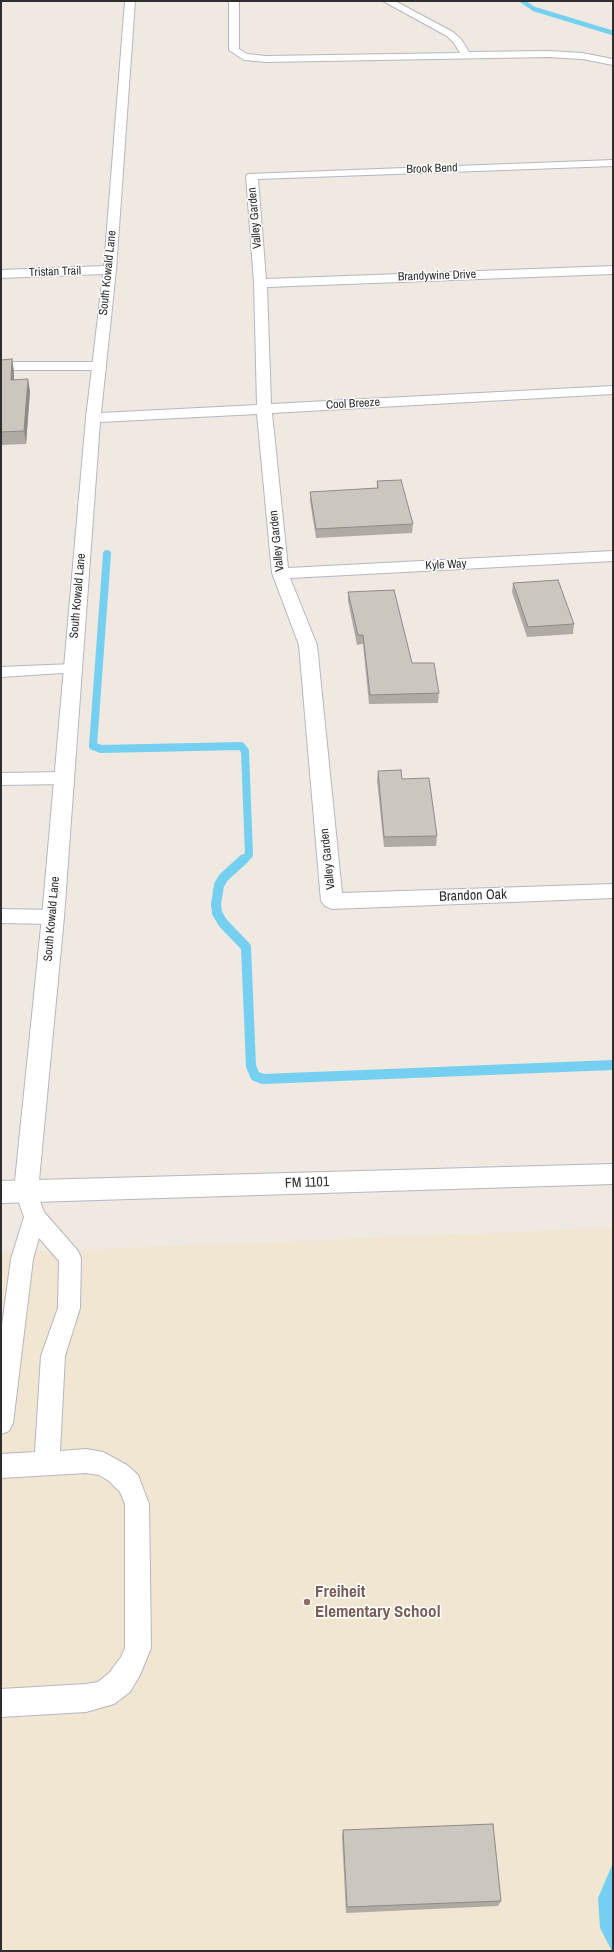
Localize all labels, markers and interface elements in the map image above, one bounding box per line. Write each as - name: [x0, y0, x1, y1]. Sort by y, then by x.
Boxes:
- street label: Brook Bend: [406, 161, 458, 177]
- street label: Valley Garden: [245, 187, 265, 249]
- street label: South Kowald Lane: [96, 230, 120, 316]
- street label: Tristan Trail: [29, 264, 81, 280]
- street label: Brandywine Drive: [398, 267, 476, 285]
- street label: Cool Breeze: [326, 395, 380, 413]
- street label: Valley Garden: [267, 510, 287, 572]
- street label: South Kowald Lane: [67, 553, 89, 639]
- street label: Kyle Way: [425, 557, 467, 573]
- street label: Valley Garden: [318, 828, 338, 890]
- street label: South Kowald Lane: [41, 876, 63, 962]
- street label: Brandon Oak: [439, 886, 507, 906]
- street label: FM 1101: [284, 1174, 330, 1192]
- place label: Freiheit Elementary School: [315, 1582, 441, 1622]
- marker: Freiheit Elementary School: [302, 1597, 312, 1607]

